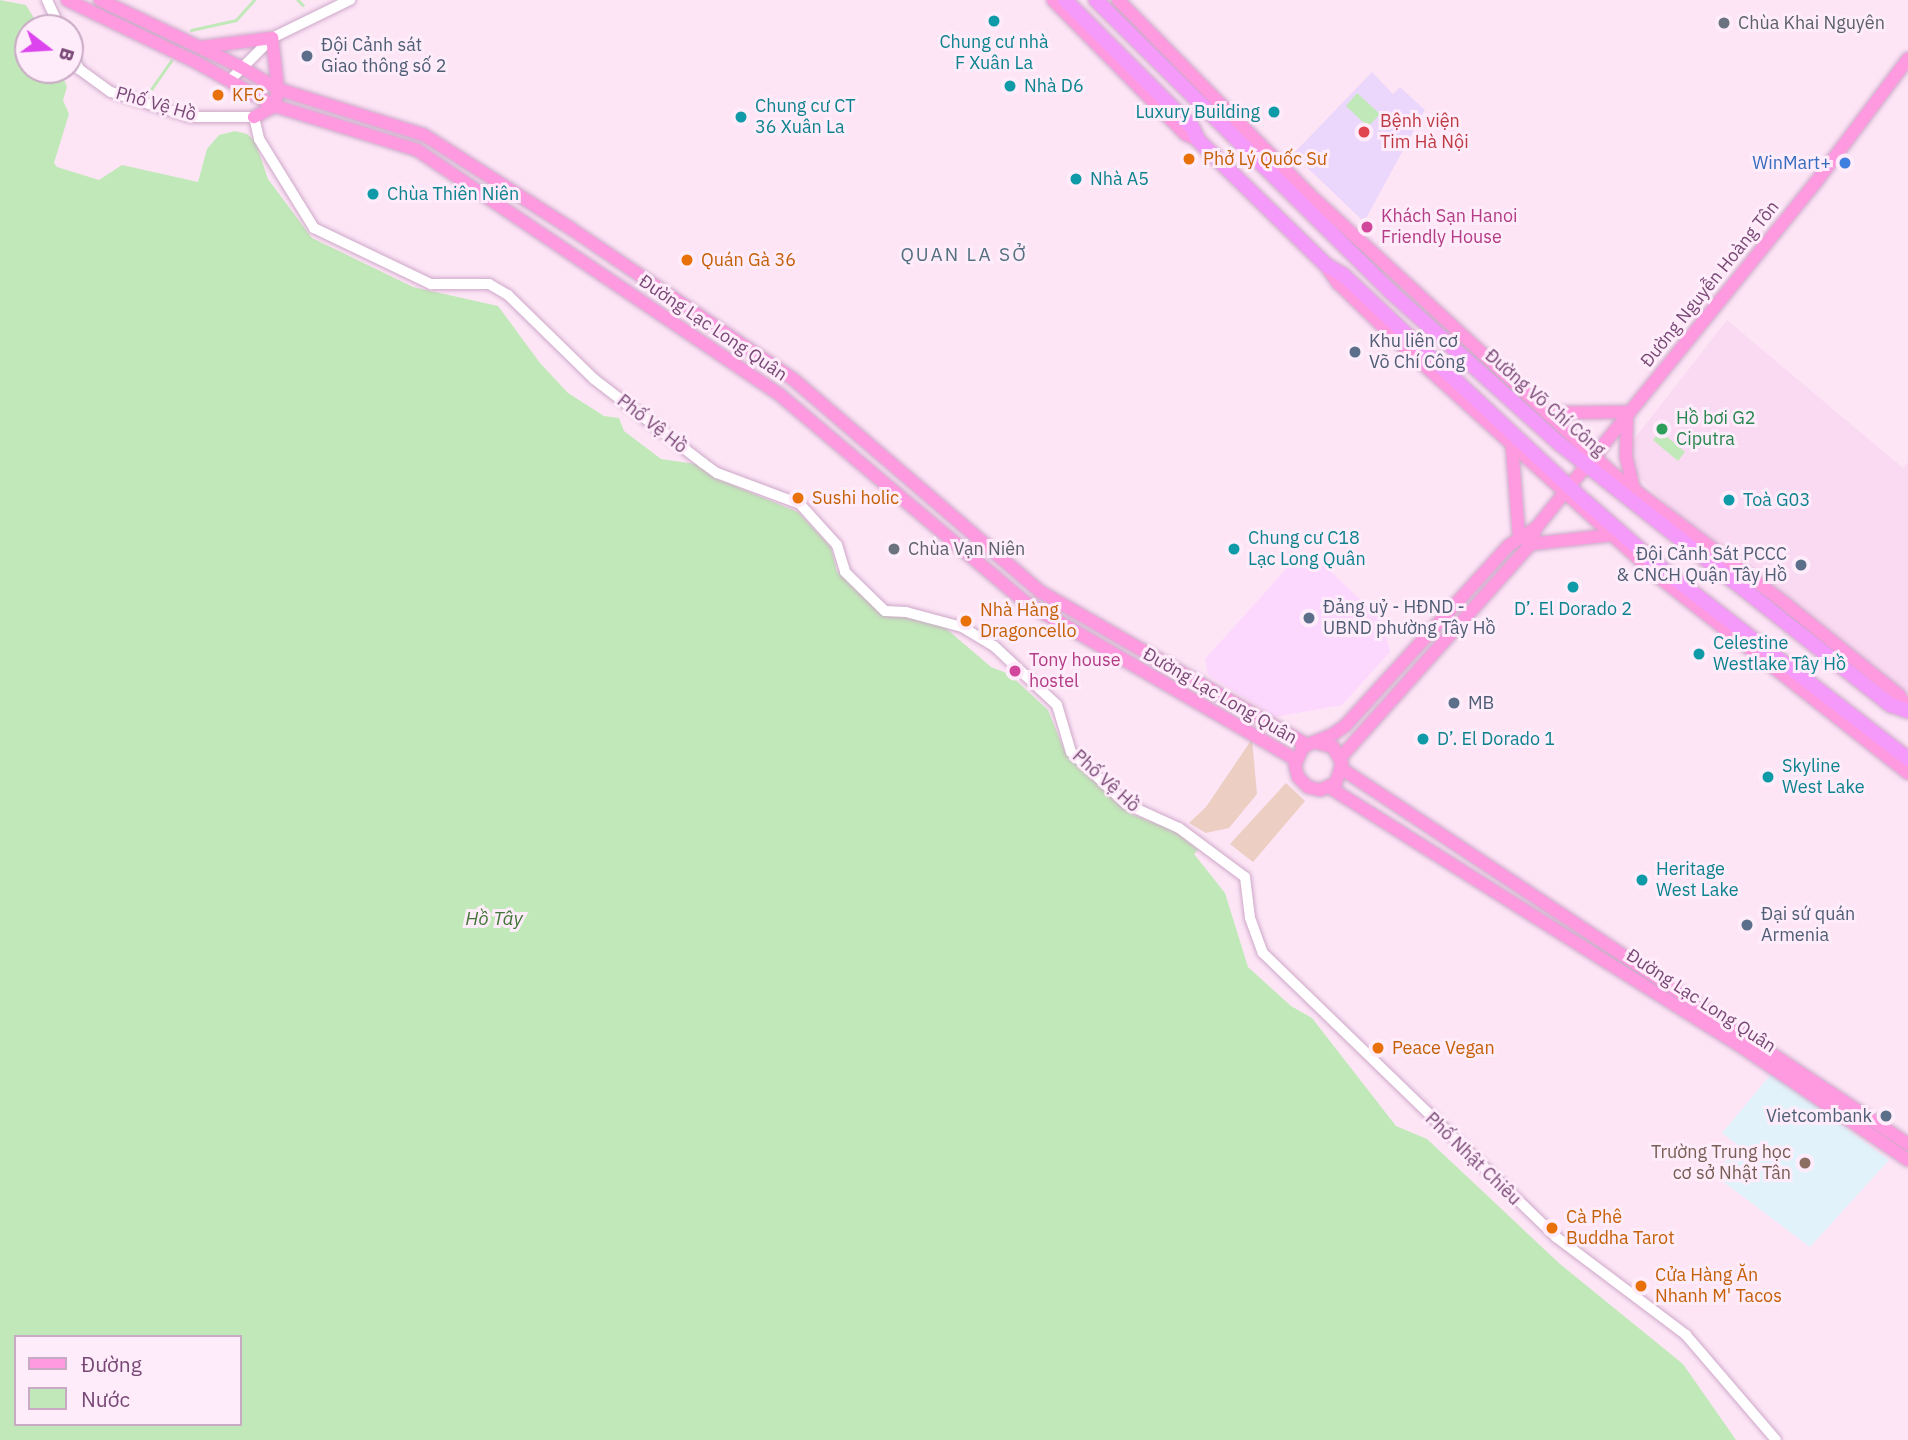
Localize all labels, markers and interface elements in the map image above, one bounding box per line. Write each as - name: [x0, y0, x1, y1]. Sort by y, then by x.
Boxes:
- place label: Chùa Khai Nguyên: [1738, 12, 1885, 34]
- marker: Chung cư nhà F Xuân La: [986, 13, 1002, 29]
- north arrow: [14, 14, 84, 84]
- marker: Chùa Khai Nguyên: [1716, 15, 1732, 31]
- place label: Chung cư nhà F Xuân La: [939, 32, 1049, 74]
- place label: Đội Cảnh sát Giao thông số 2: [321, 35, 446, 78]
- text: B: [54, 45, 81, 64]
- marker: Đội Cảnh sát Giao thông số 2: [299, 48, 315, 64]
- place label: Nhà D6: [1024, 75, 1084, 97]
- marker: Nhà D6: [1002, 78, 1018, 94]
- street label: Phố Vệ Hồ: [113, 82, 199, 126]
- place label: KFC: [232, 84, 264, 106]
- marker: KFC: [210, 87, 226, 103]
- place label: Chung cư CT 36 Xuân La: [755, 96, 856, 138]
- place label: Luxury Building: [1136, 101, 1260, 123]
- marker: Luxury Building: [1266, 104, 1282, 120]
- marker: Chung cư CT 36 Xuân La: [733, 109, 749, 125]
- place label: Bệnh viện Tim Hà Nội: [1380, 111, 1469, 154]
- marker: Bệnh viện Tim Hà Nội: [1354, 122, 1374, 142]
- place label: Phở Lý Quốc Sư: [1203, 148, 1327, 170]
- marker: Phở Lý Quốc Sư: [1181, 151, 1197, 167]
- place label: WinMart+: [1752, 152, 1831, 174]
- marker: WinMart+: [1837, 155, 1853, 171]
- place label: Nhà A5: [1090, 168, 1149, 190]
- marker: Nhà A5: [1068, 171, 1084, 187]
- place label: Chùa Thiên Niên: [387, 183, 519, 205]
- marker: Chùa Thiên Niên: [365, 186, 381, 202]
- street label: Đường Nguyễn Hoàng Tôn: [1636, 196, 1784, 372]
- place label: Khách Sạn Hanoi Friendly House: [1381, 206, 1517, 248]
- marker: Khách Sạn Hanoi Friendly House: [1359, 219, 1375, 235]
- district label: QUAN LA SỞ: [902, 244, 1026, 266]
- place label: Quán Gà 36: [701, 249, 796, 271]
- marker: Quán Gà 36: [679, 252, 695, 268]
- street label: Đường Lạc Long Quân: [635, 270, 791, 386]
- place label: Khu liên cơ Võ Chí Công: [1369, 331, 1465, 374]
- marker: Khu liên cơ Võ Chí Công: [1347, 344, 1363, 360]
- street label: Đường Võ Chí Công: [1480, 345, 1610, 461]
- street label: Phố Vệ Hồ: [613, 390, 691, 458]
- place label: Hồ bơi G2 Ciputra: [1676, 408, 1756, 450]
- marker: Hồ bơi G2 Ciputra: [1654, 421, 1670, 437]
- place label: Sushi holic: [812, 487, 899, 509]
- place label: Toà G03: [1743, 489, 1810, 511]
- marker: Sushi holic: [790, 490, 806, 506]
- marker: Toà G03: [1721, 492, 1737, 508]
- place label: Chung cư C18 Lạc Long Quân: [1248, 528, 1366, 570]
- place label: Chùa Vạn Niên: [908, 538, 1025, 560]
- marker: Chùa Vạn Niên: [886, 541, 902, 557]
- marker: Chung cư C18 Lạc Long Quân: [1226, 541, 1242, 557]
- place label: Đội Cảnh Sát PCCC & CNCH Quận Tây Hồ: [1617, 544, 1787, 586]
- marker: Đội Cảnh Sát PCCC & CNCH Quận Tây Hồ: [1793, 557, 1809, 573]
- marker: D’. El Dorado 2: [1565, 579, 1581, 595]
- place label: Đảng uỷ - HĐND - UBND phường Tây Hồ: [1323, 597, 1496, 640]
- place label: D’. El Dorado 2: [1514, 598, 1632, 620]
- place label: Nhà Hàng Dragoncello: [980, 600, 1077, 642]
- marker: Đảng uỷ - HĐND - UBND phường Tây Hồ: [1301, 610, 1317, 626]
- marker: Nhà Hàng Dragoncello: [958, 613, 974, 629]
- place label: Celestine Westlake Tây Hồ: [1713, 633, 1846, 676]
- street label: Đường Lạc Long Quân: [1139, 643, 1301, 749]
- marker: Celestine Westlake Tây Hồ: [1691, 646, 1707, 662]
- place label: Tony house hostel: [1029, 650, 1121, 692]
- marker: Tony house hostel: [1007, 663, 1023, 679]
- place label: MB: [1468, 692, 1494, 714]
- marker: MB: [1446, 695, 1462, 711]
- place label: D’. El Dorado 1: [1437, 728, 1555, 750]
- marker: D’. El Dorado 1: [1415, 731, 1431, 747]
- street label: Phố Vệ Hồ: [1068, 745, 1144, 817]
- place label: Skyline West Lake: [1782, 756, 1865, 798]
- marker: Skyline West Lake: [1760, 769, 1776, 785]
- place label: Heritage West Lake: [1656, 859, 1739, 902]
- marker: Heritage West Lake: [1634, 872, 1650, 888]
- place label: Đại sứ quán Armenia: [1761, 904, 1855, 946]
- water label: Hồ Tây: [465, 908, 523, 930]
- marker: Đại sứ quán Armenia: [1739, 917, 1755, 933]
- street label: Đường Lạc Long Quân: [1622, 945, 1780, 1057]
- place label: Peace Vegan: [1392, 1037, 1495, 1059]
- marker: Peace Vegan: [1370, 1040, 1386, 1056]
- place label: Vietcombank: [1766, 1105, 1872, 1127]
- street label: Phố Nhật Chiêu: [1421, 1108, 1525, 1210]
- marker: Vietcombank: [1878, 1108, 1894, 1124]
- place label: Trường Trung học cơ sở Nhật Tân: [1651, 1142, 1791, 1184]
- marker: Trường Trung học cơ sở Nhật Tân: [1797, 1155, 1813, 1171]
- place label: Cà Phê Buddha Tarot: [1566, 1207, 1675, 1250]
- marker: Cà Phê Buddha Tarot: [1544, 1220, 1560, 1236]
- place label: Cửa Hàng Ăn Nhanh M' Tacos: [1655, 1265, 1782, 1308]
- marker: Cửa Hàng Ăn Nhanh M' Tacos: [1633, 1278, 1649, 1294]
- legend: [14, 1335, 242, 1426]
- text: Đường: [81, 1350, 142, 1378]
- text: Nước: [81, 1385, 130, 1413]

